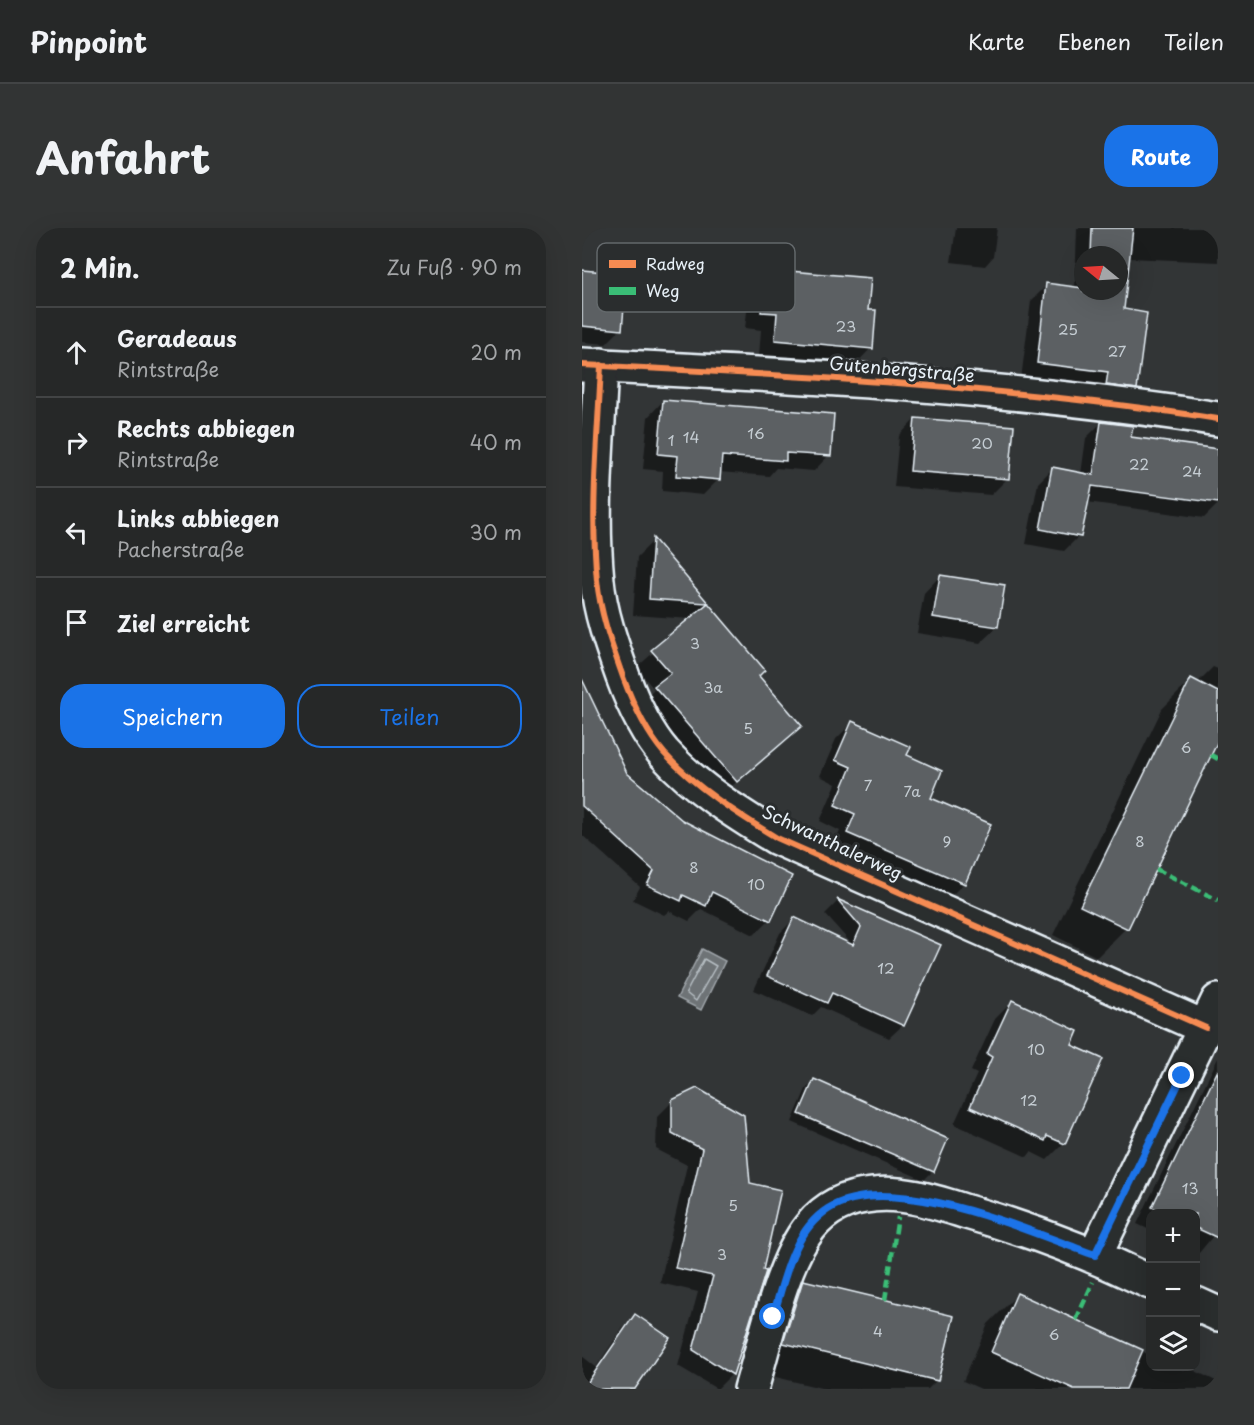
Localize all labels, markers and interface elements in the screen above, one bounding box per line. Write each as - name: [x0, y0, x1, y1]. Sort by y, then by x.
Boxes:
- text: Pinpoint: [30, 20, 147, 63]
- text: Karte: [968, 25, 1025, 57]
- text: Ebenen: [1058, 25, 1131, 57]
- text: Teilen: [1164, 25, 1224, 57]
- text: Anfahrt: [36, 125, 210, 188]
- button: Route: [1104, 125, 1218, 187]
- legend: [597, 243, 795, 312]
- north arrow: [1074, 246, 1128, 300]
- text: 2 Min.: [60, 248, 139, 287]
- text: Radweg: [646, 251, 705, 275]
- text: Zu Fuß · 90 m: [386, 252, 522, 282]
- text: Weg: [646, 278, 679, 302]
- house number: 23: [836, 314, 856, 337]
- house number: 25: [1058, 317, 1078, 340]
- text: Geradeaus: [117, 321, 237, 354]
- icon: ahead: [60, 336, 93, 369]
- text: 20 m: [470, 337, 522, 367]
- house number: 27: [1108, 339, 1127, 362]
- street label: Gutenbergstraße: [828, 349, 976, 388]
- text: Rintstraße: [117, 354, 219, 384]
- text: Rechts abbiegen: [117, 411, 295, 444]
- house number: 16: [747, 421, 765, 444]
- house number: 14: [683, 425, 699, 448]
- icon: right: [60, 426, 93, 459]
- text: 40 m: [470, 427, 522, 457]
- house number: 1: [668, 428, 674, 451]
- house number: 20: [971, 431, 993, 454]
- text: Rintstraße: [117, 444, 219, 474]
- house number: 22: [1129, 452, 1149, 475]
- house number: 24: [1182, 459, 1202, 482]
- text: Links abbiegen: [117, 501, 279, 534]
- icon: left: [60, 516, 93, 549]
- text: 30 m: [469, 517, 522, 547]
- text: Pacherstraße: [117, 534, 244, 564]
- icon: arrive: [60, 606, 93, 639]
- text: Ziel erreicht: [117, 606, 250, 639]
- house number: 3: [690, 631, 700, 654]
- house number: 3a: [703, 675, 723, 698]
- button: Speichern: [60, 684, 285, 748]
- button: Teilen: [297, 684, 522, 748]
- house number: 5: [743, 716, 753, 739]
- house number: 6: [1181, 735, 1191, 758]
- house number: 7: [864, 773, 873, 796]
- house number: 7a: [903, 779, 921, 802]
- street label: Schwanthalerweg: [758, 797, 907, 886]
- house number: 9: [943, 829, 951, 852]
- house number: 8: [1135, 829, 1145, 852]
- house number: 8: [689, 855, 699, 878]
- house number: 10: [747, 872, 765, 895]
- house number: 12: [877, 956, 895, 979]
- house number: 10: [1027, 1037, 1045, 1060]
- route end: [1168, 1062, 1194, 1088]
- house number: 12: [1020, 1088, 1038, 1111]
- house number: 13: [1182, 1176, 1198, 1199]
- house number: 5: [728, 1193, 738, 1216]
- map controls: [1146, 1209, 1200, 1371]
- button: +: [1146, 1209, 1200, 1263]
- house number: 3: [717, 1242, 727, 1265]
- button: −: [1146, 1263, 1200, 1317]
- route start: [759, 1303, 785, 1329]
- button: layers: [1146, 1317, 1200, 1371]
- house number: 4: [873, 1319, 883, 1342]
- house number: 6: [1049, 1322, 1059, 1345]

